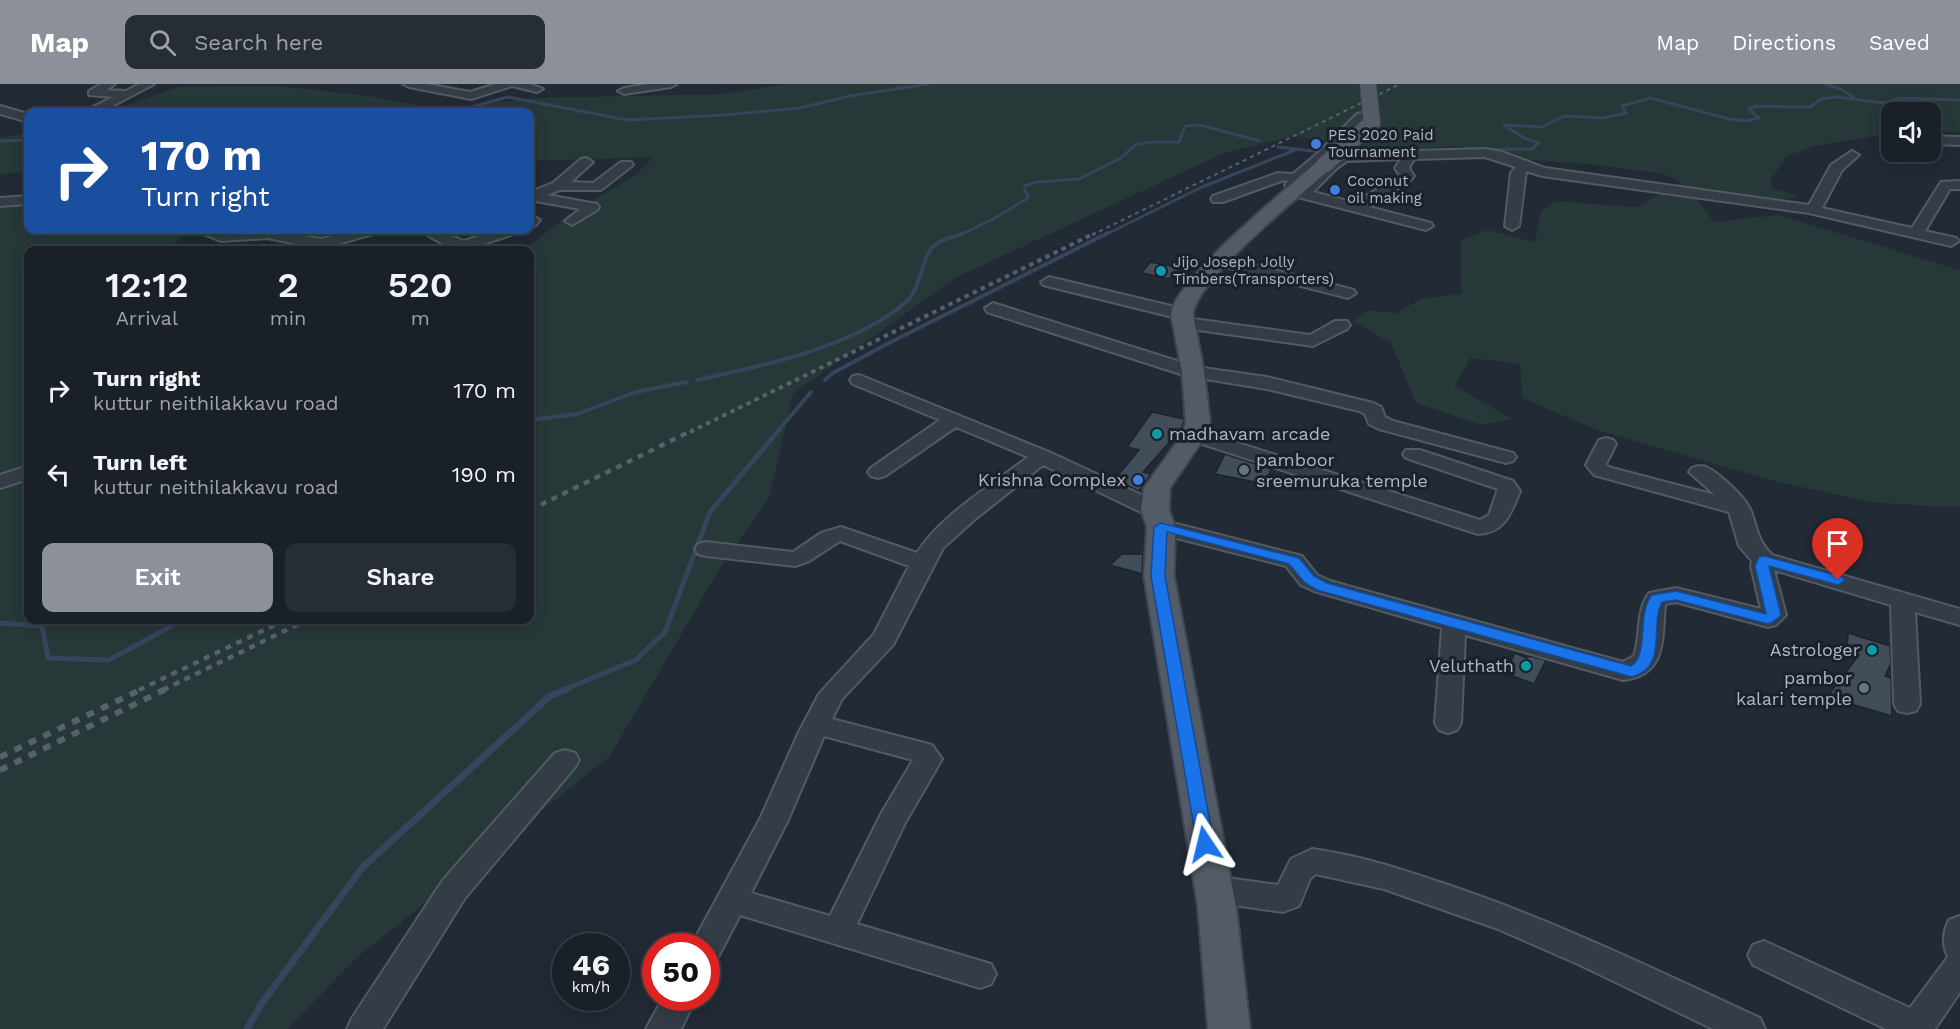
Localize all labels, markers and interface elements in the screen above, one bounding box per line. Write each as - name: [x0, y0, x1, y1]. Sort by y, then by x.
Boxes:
- search box: [125, 15, 545, 69]
- text: Map: [30, 26, 89, 59]
- icon: search: [146, 26, 179, 59]
- text: Search here: [194, 30, 323, 55]
- text: Map: [1656, 30, 1699, 55]
- text: Directions: [1732, 30, 1836, 55]
- text: Saved: [1869, 30, 1930, 55]
- map controls: [1881, 102, 1941, 162]
- button: sound: [1881, 102, 1941, 162]
- place label: PES 2020 Paid Tournament: [1328, 126, 1434, 161]
- text: 170 m: [141, 131, 262, 180]
- icon: right: [42, 132, 120, 210]
- marker: PES 2020 Paid Tournament: [1309, 137, 1323, 151]
- place label: Coconut oil making: [1347, 172, 1422, 207]
- text: Turn right: [141, 181, 270, 213]
- marker: Coconut oil making: [1328, 183, 1342, 197]
- place label: Jijo Joseph Jolly Timbers(Transporters): [1173, 253, 1334, 288]
- text: 12:12: [105, 264, 189, 306]
- text: 2: [277, 264, 299, 306]
- text: 520: [388, 264, 453, 306]
- marker: Jijo Joseph Jolly Timbers(Transporters): [1154, 264, 1168, 278]
- text: Arrival: [116, 306, 178, 330]
- text: min: [270, 306, 306, 330]
- text: m: [411, 306, 430, 330]
- text: Turn right: [93, 366, 200, 391]
- icon: right: [42, 374, 75, 407]
- text: 170 m: [453, 378, 516, 403]
- text: kuttur neithilakkavu road: [93, 391, 339, 415]
- place label: madhavam arcade: [1169, 423, 1330, 444]
- marker: madhavam arcade: [1150, 427, 1164, 441]
- place label: pamboor sreemuruka temple: [1256, 449, 1428, 491]
- text: Turn left: [93, 450, 187, 475]
- icon: left: [42, 458, 75, 491]
- text: 190 m: [452, 462, 516, 487]
- marker: pamboor sreemuruka temple: [1237, 463, 1251, 477]
- place label: Krishna Complex: [978, 469, 1126, 490]
- marker: Krishna Complex: [1131, 473, 1145, 487]
- text: kuttur neithilakkavu road: [93, 475, 339, 499]
- pin: [1812, 518, 1863, 580]
- icon: arrive: [1821, 527, 1854, 560]
- button: Exit: [42, 543, 273, 612]
- button: Share: [285, 543, 516, 612]
- place label: Astrologer: [1770, 639, 1860, 660]
- marker: Astrologer: [1865, 643, 1879, 657]
- place label: Veluthath: [1429, 655, 1514, 676]
- marker: Veluthath: [1519, 659, 1533, 673]
- place label: pambor kalari temple: [1736, 667, 1852, 709]
- marker: pambor kalari temple: [1857, 681, 1871, 695]
- position arrow: [1173, 812, 1237, 876]
- speed limit sign: 50: [642, 933, 720, 1011]
- text: 46: [572, 947, 610, 982]
- text: km/h: [572, 978, 610, 996]

